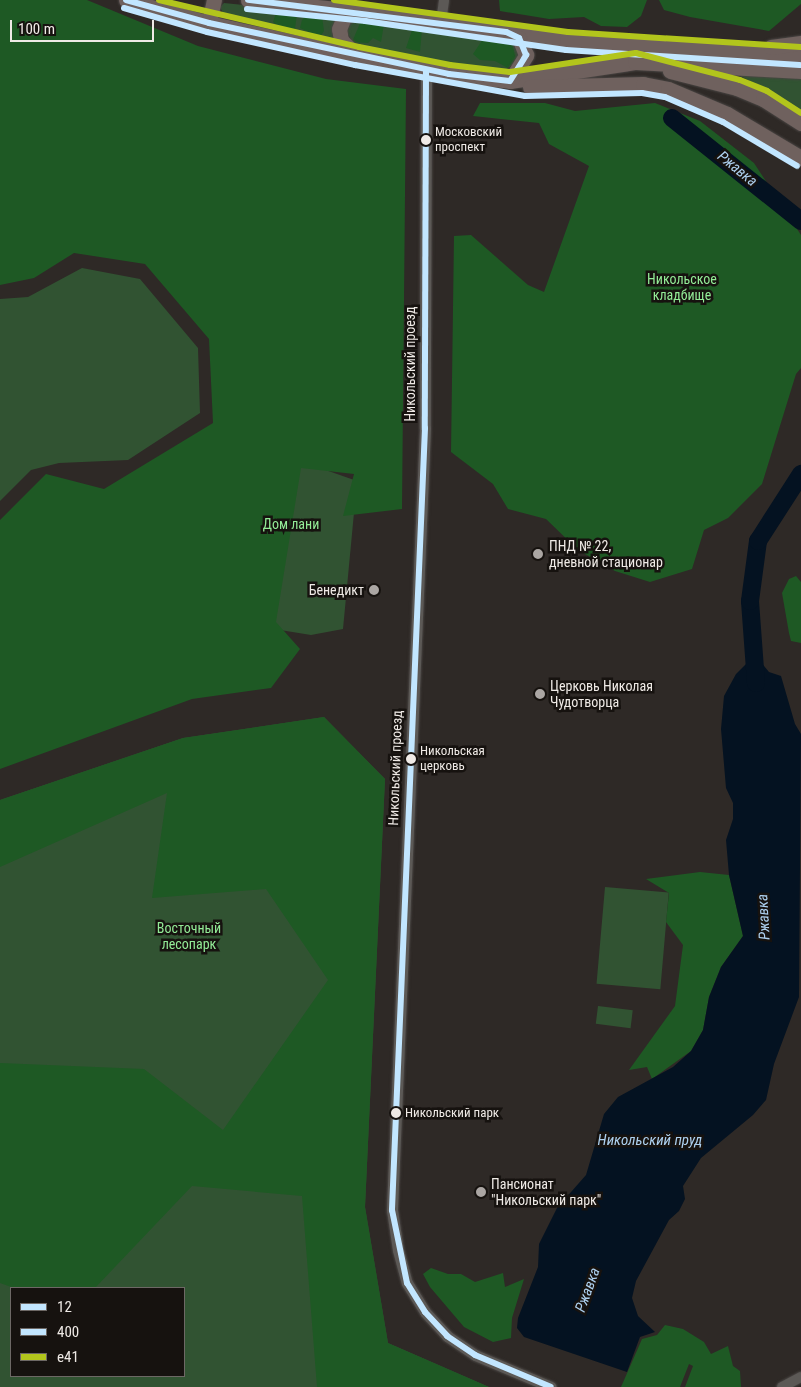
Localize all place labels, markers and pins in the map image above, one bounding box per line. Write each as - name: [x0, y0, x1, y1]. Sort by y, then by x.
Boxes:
- place label: Московский проспект: [435, 125, 502, 156]
- marker: Московский проспект: [421, 135, 431, 145]
- place label: ПНД № 22, дневной стационар: [549, 538, 663, 570]
- marker: ПНД № 22, дневной стационар: [531, 547, 545, 561]
- place label: Бенедикт: [309, 582, 364, 598]
- marker: Бенедикт: [368, 584, 380, 596]
- place label: Церковь Николая Чудотворца: [550, 678, 653, 710]
- marker: Церковь Николая Чудотворца: [534, 688, 546, 700]
- place label: Никольская церковь: [420, 744, 485, 775]
- marker: Никольская церковь: [406, 754, 416, 764]
- place label: Никольский парк: [405, 1105, 499, 1121]
- marker: Никольский парк: [391, 1108, 401, 1118]
- place label: Пансионат "Никольский парк": [491, 1176, 601, 1208]
- marker: Пансионат "Никольский парк": [475, 1186, 487, 1198]

